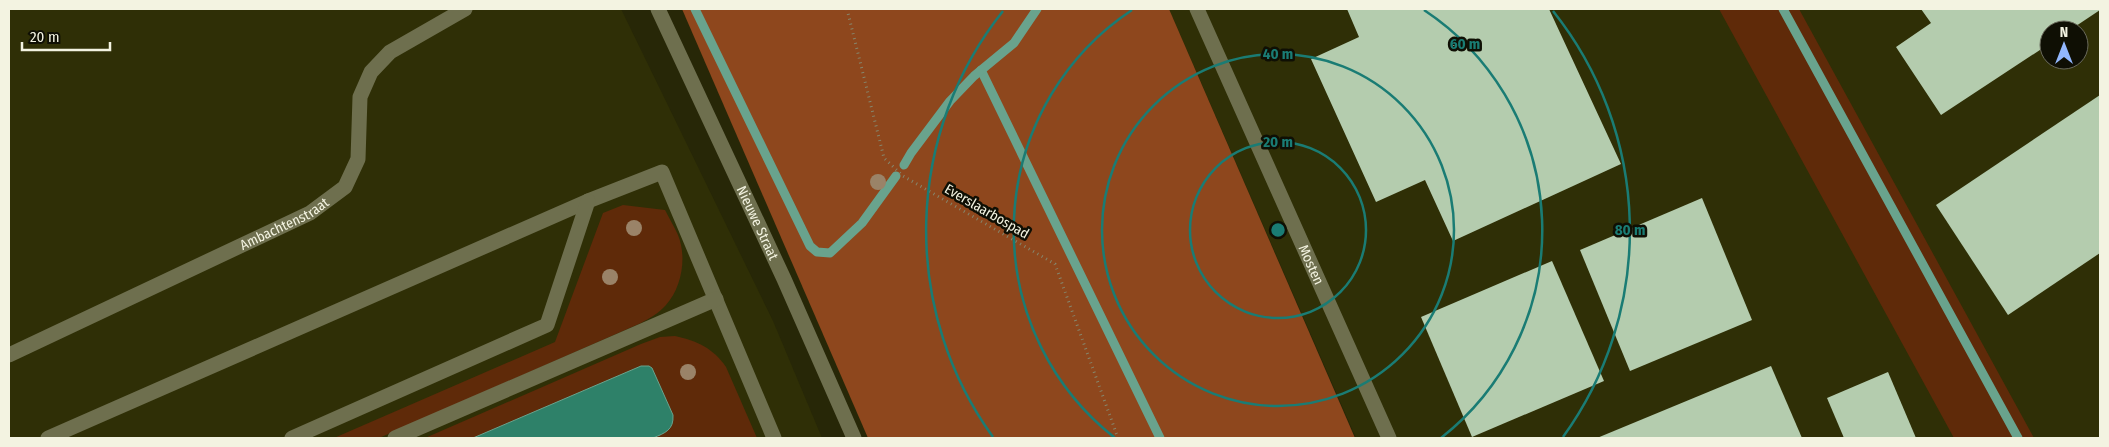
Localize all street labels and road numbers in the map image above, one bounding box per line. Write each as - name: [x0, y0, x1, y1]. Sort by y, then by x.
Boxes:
- street label: Everslaarbospad: [941, 180, 1032, 242]
- street label: Nieuwe Straat: [733, 183, 782, 263]
- street label: Ambachtenstraat: [237, 194, 333, 254]
- street label: Mosten: [1295, 242, 1327, 287]

